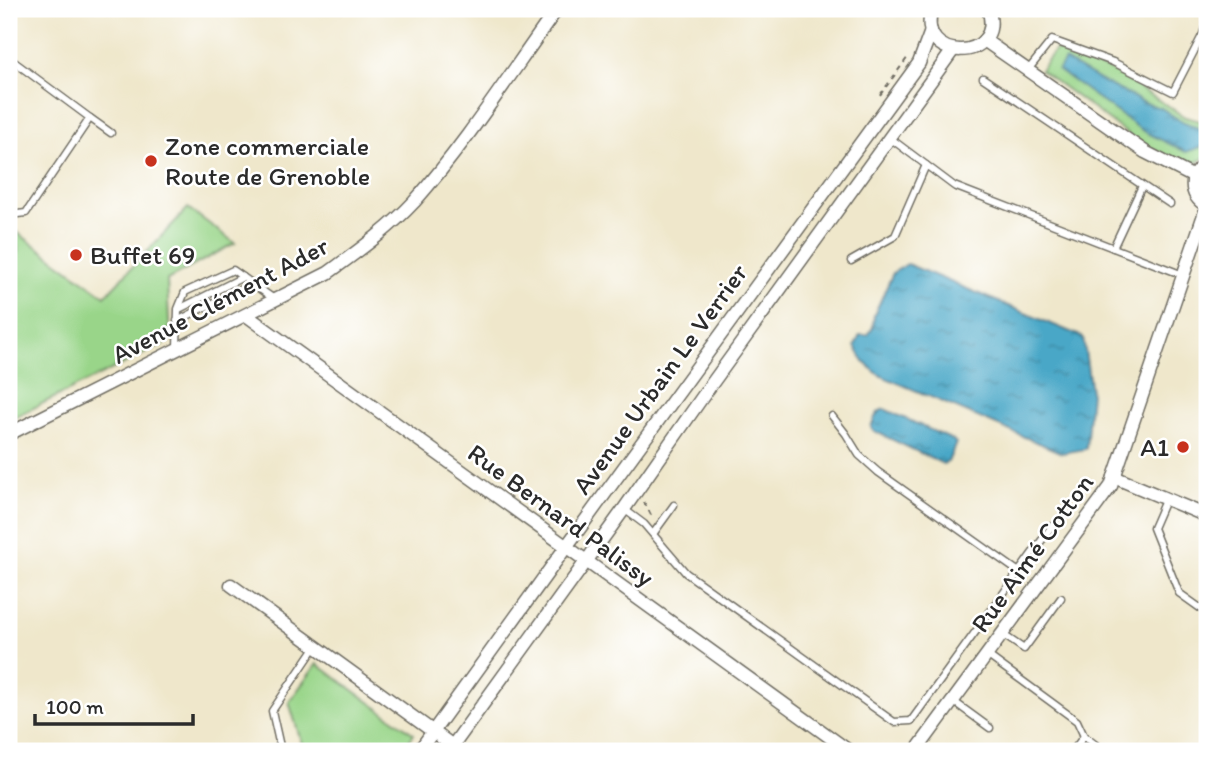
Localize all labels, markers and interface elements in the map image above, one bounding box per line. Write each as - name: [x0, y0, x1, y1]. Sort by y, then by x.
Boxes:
- place label: Zone commerciale Route de Grenoble: [165, 130, 370, 192]
- marker: Zone commerciale Route de Grenoble: [143, 153, 159, 169]
- street label: Avenue Clément Ader: [106, 229, 334, 371]
- place label: Buffet 69: [90, 239, 195, 271]
- marker: Buffet 69: [68, 247, 84, 263]
- street label: Avenue Urbain Le Verrier: [566, 257, 755, 500]
- place label: A1: [1140, 431, 1169, 463]
- street label: Rue Bernard Palissy: [462, 437, 660, 593]
- marker: A1: [1175, 439, 1191, 455]
- street label: Rue Aimé Cotton: [964, 467, 1100, 638]
- scale bar: [35, 683, 192, 727]
- text: 100 m: [46, 694, 104, 719]

